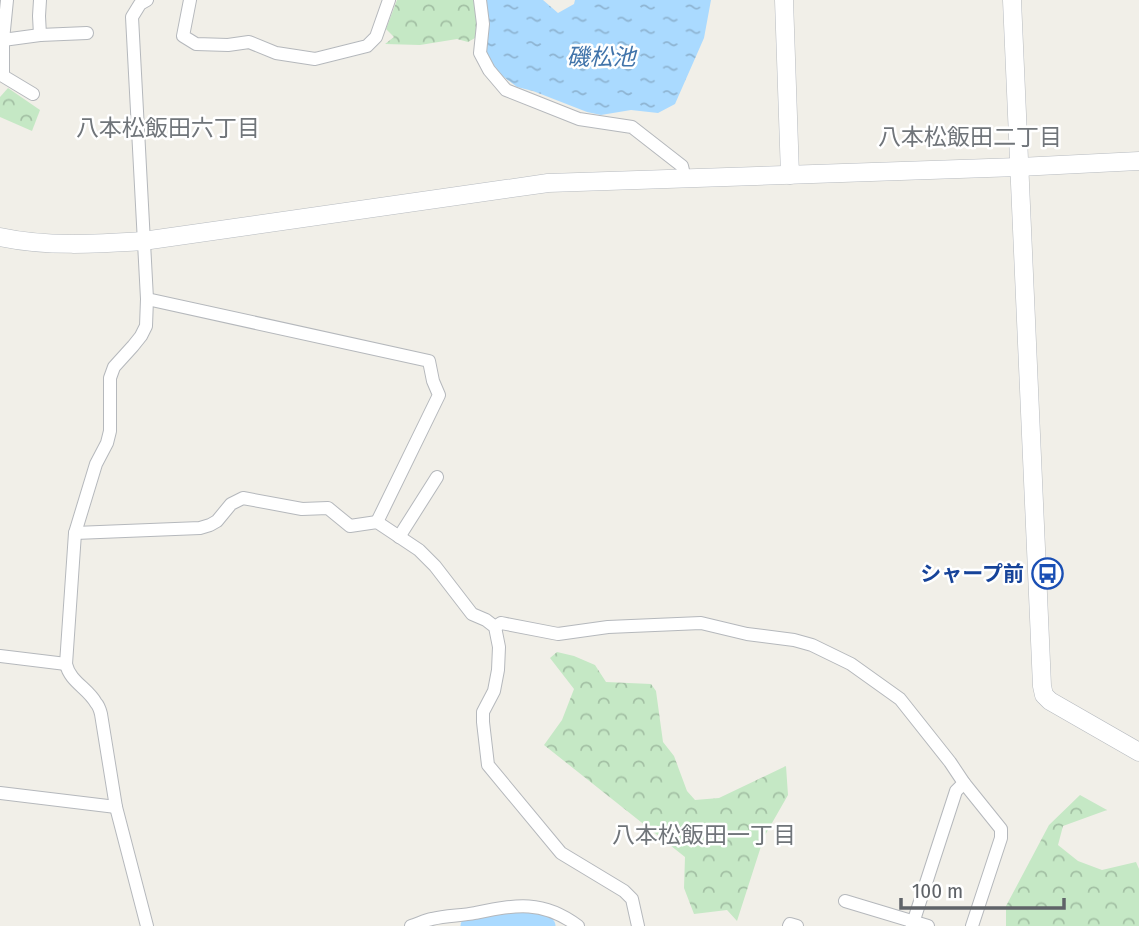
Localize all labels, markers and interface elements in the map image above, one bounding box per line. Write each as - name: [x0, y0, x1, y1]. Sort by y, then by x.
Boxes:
- water label: 磯松池: [567, 43, 638, 71]
- district label: 八本松飯田六丁目: [76, 114, 260, 142]
- district label: 八本松飯田二丁目: [878, 123, 1062, 151]
- bus stop icon: シャープ前: [1030, 557, 1064, 591]
- place label: シャープ前: [920, 561, 1024, 587]
- district label: 八本松飯田一丁目: [612, 821, 796, 849]
- scale bar: [901, 866, 1064, 910]
- text: 100 m: [912, 878, 963, 904]

